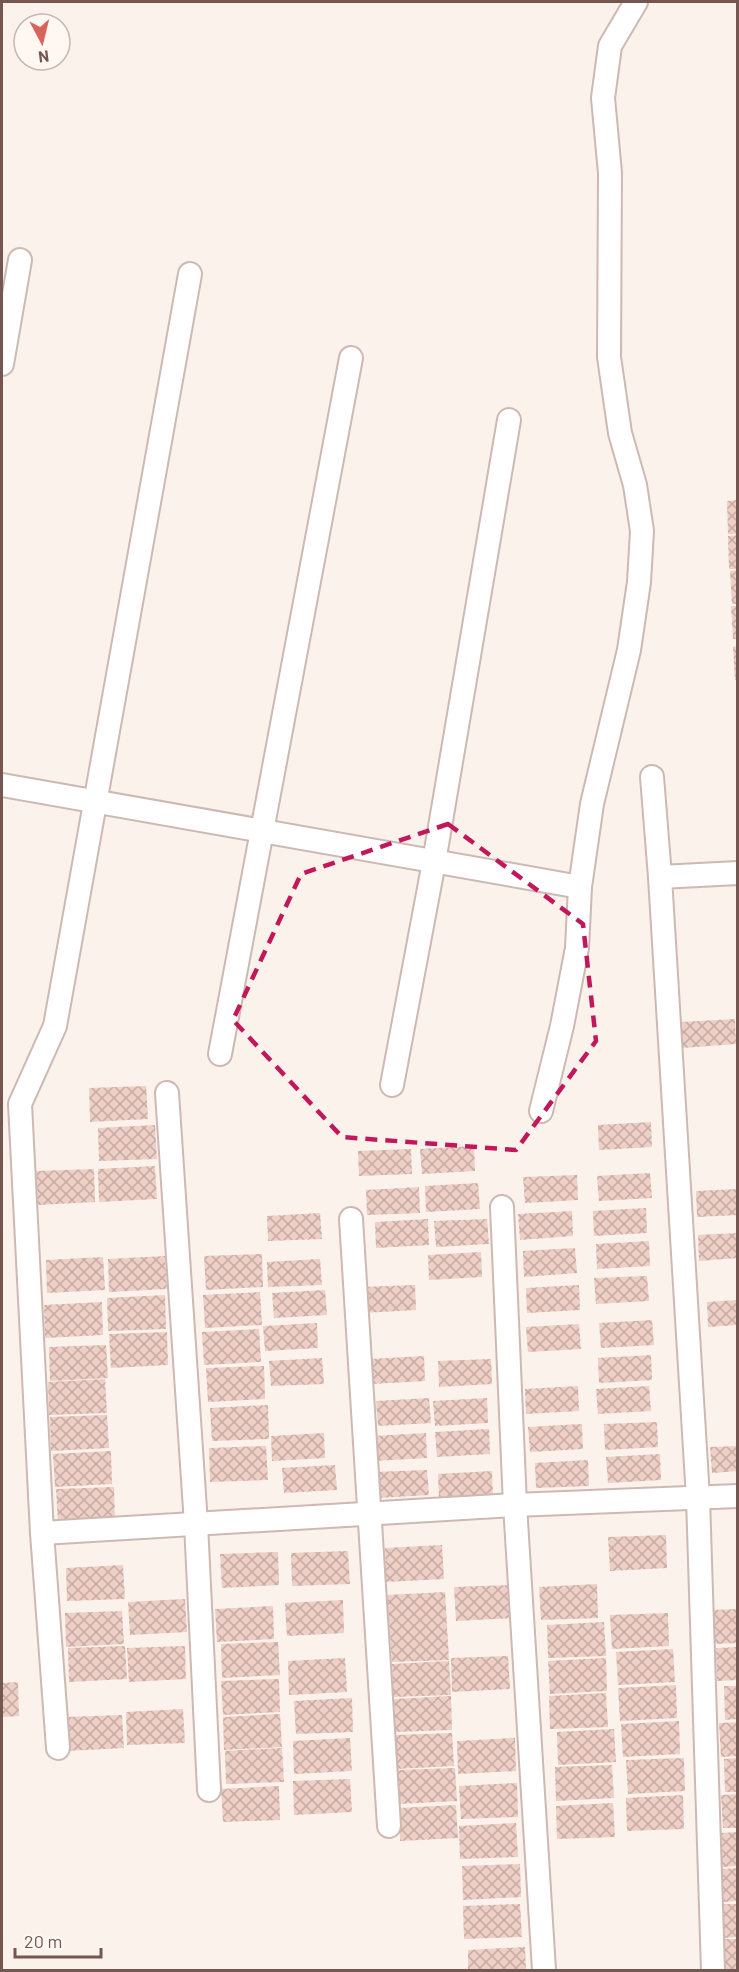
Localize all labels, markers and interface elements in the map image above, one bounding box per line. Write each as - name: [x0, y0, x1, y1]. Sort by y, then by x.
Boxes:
- north arrow: [12, 12, 72, 72]
- text: N: [37, 47, 50, 67]
- scale bar: [15, 1921, 100, 1959]
- text: 20 m: [24, 1930, 62, 1952]

